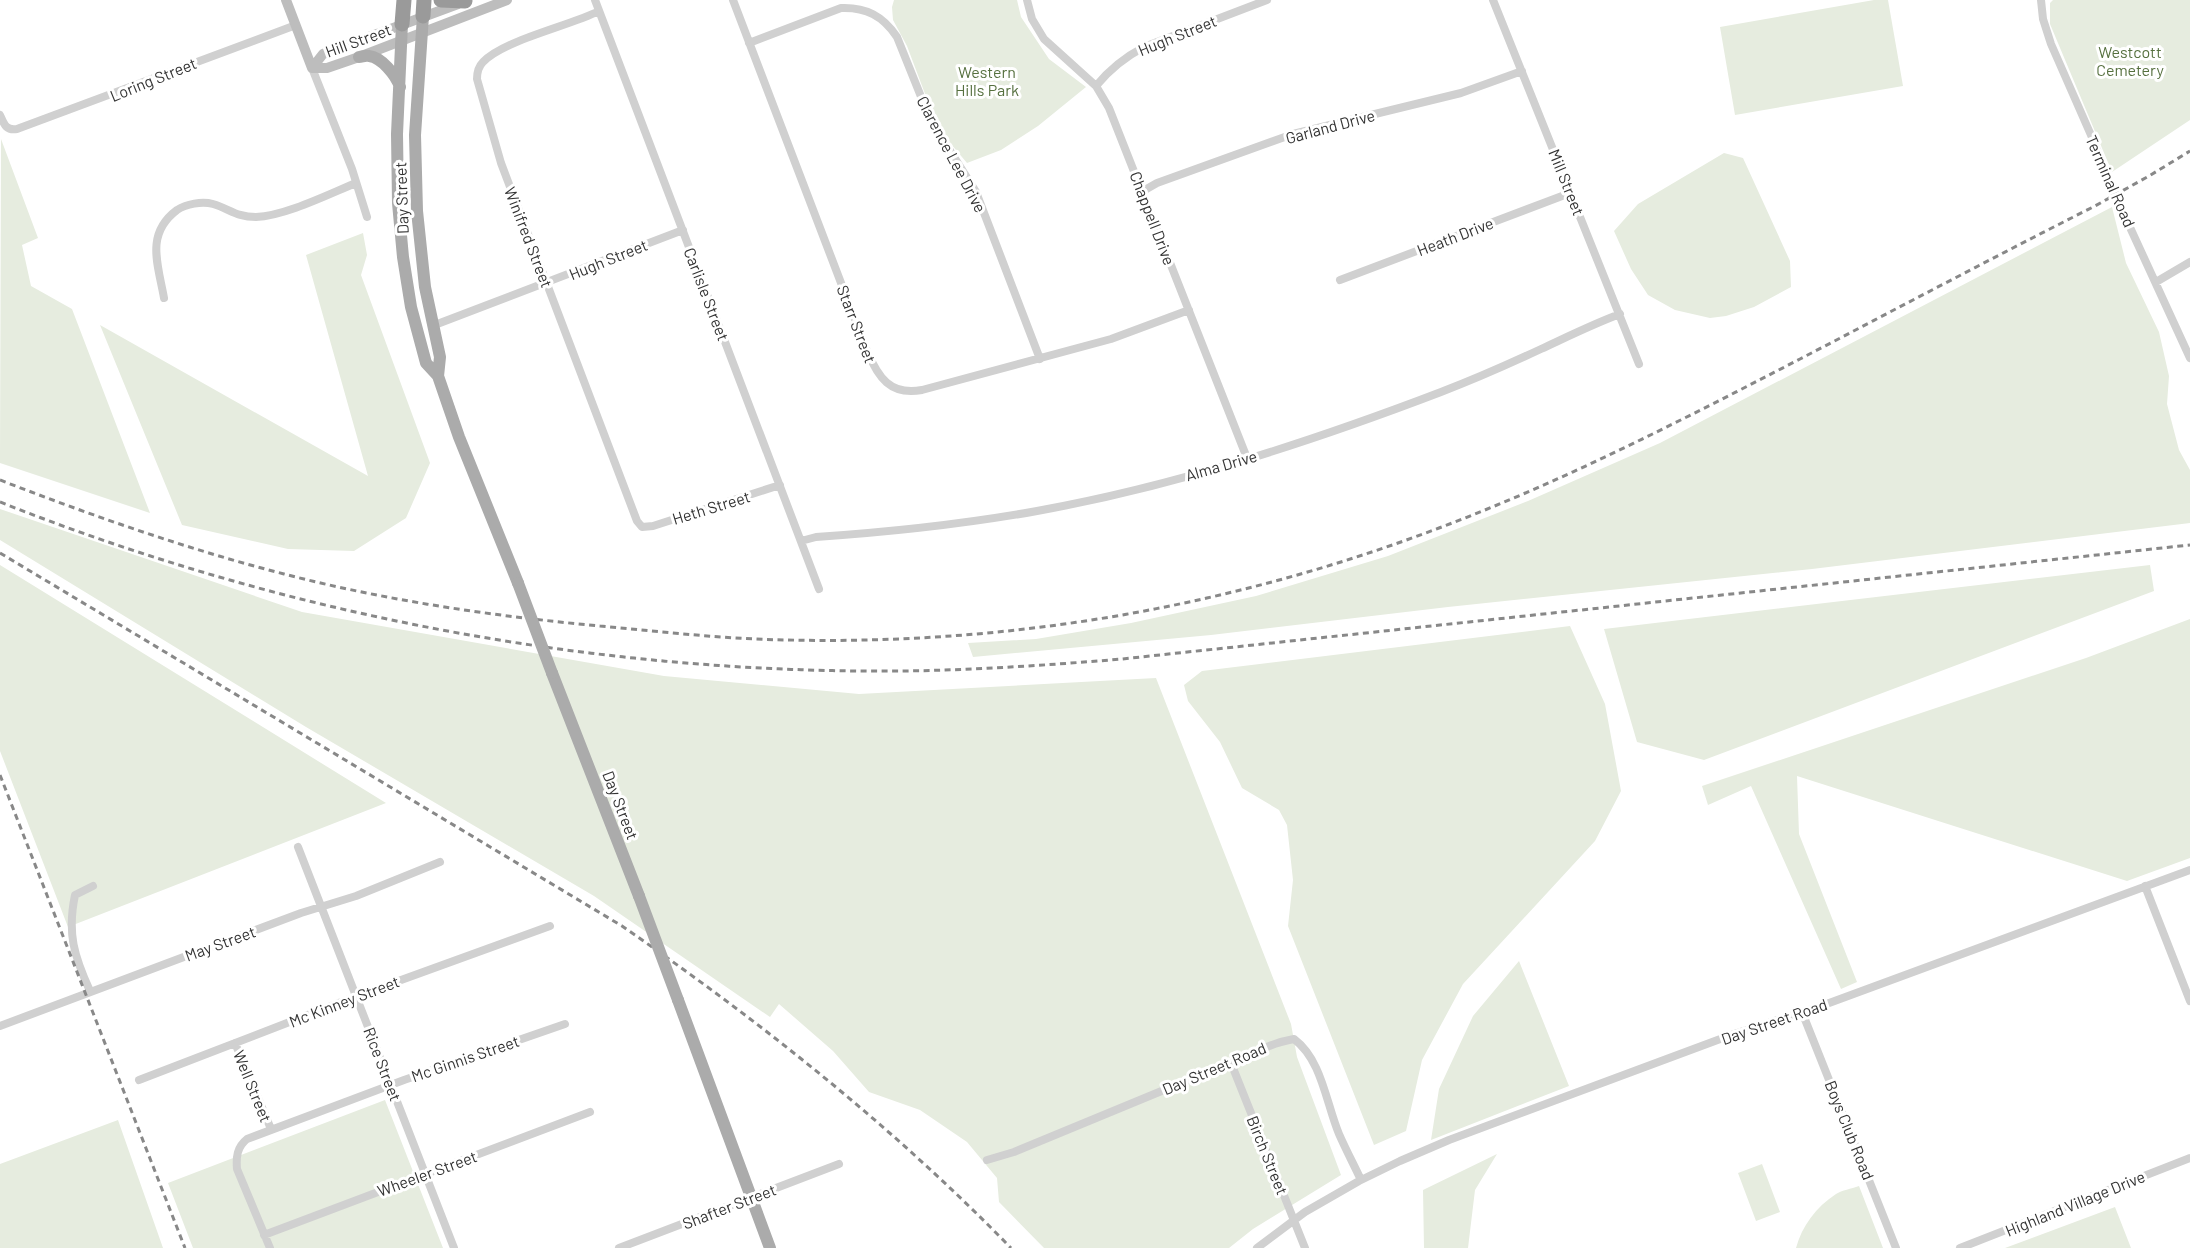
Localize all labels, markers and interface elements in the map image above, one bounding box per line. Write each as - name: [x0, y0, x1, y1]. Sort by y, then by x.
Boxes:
- street label: Hugh Street: [1135, 11, 1219, 59]
- street label: Hill Street: [322, 19, 394, 61]
- park label: Westcott Cemetery: [2096, 42, 2164, 79]
- street label: Loring Street: [107, 53, 199, 105]
- park label: Western Hills Park: [955, 62, 1019, 99]
- street label: Clarence Lee Drive: [913, 92, 991, 216]
- street label: Garland Drive: [1283, 105, 1377, 147]
- street label: Terminal Road: [2082, 132, 2140, 230]
- street label: Mill Street: [1545, 146, 1589, 218]
- street label: Day Street: [390, 162, 412, 234]
- street label: Chappell Drive: [1126, 168, 1180, 268]
- street label: Winifred Street: [501, 184, 557, 290]
- street label: Heath Drive: [1414, 213, 1496, 259]
- street label: Hugh Street: [566, 235, 650, 283]
- street label: Carlisle Street: [681, 245, 733, 343]
- street label: Starr Street: [833, 282, 881, 366]
- street label: Alma Drive: [1183, 446, 1259, 484]
- street label: Heth Street: [670, 486, 752, 528]
- street label: Day Street: [599, 768, 643, 842]
- street label: May Street: [182, 921, 258, 965]
- street label: Mc Kinney Street: [286, 971, 402, 1031]
- street label: Day Street Road: [1719, 994, 1829, 1048]
- street label: Rice Street: [360, 1024, 406, 1104]
- street label: Mc Ginnis Street: [409, 1031, 521, 1085]
- street label: Day Street Road: [1159, 1038, 1269, 1098]
- street label: Well Street: [230, 1047, 276, 1125]
- street label: Boys Club Road: [1821, 1078, 1879, 1182]
- street label: Birch Street: [1244, 1113, 1292, 1197]
- street label: Wheeler Street: [375, 1146, 479, 1200]
- street label: Highland Village Drive: [2002, 1166, 2148, 1240]
- street label: Shafter Street: [680, 1179, 778, 1233]

